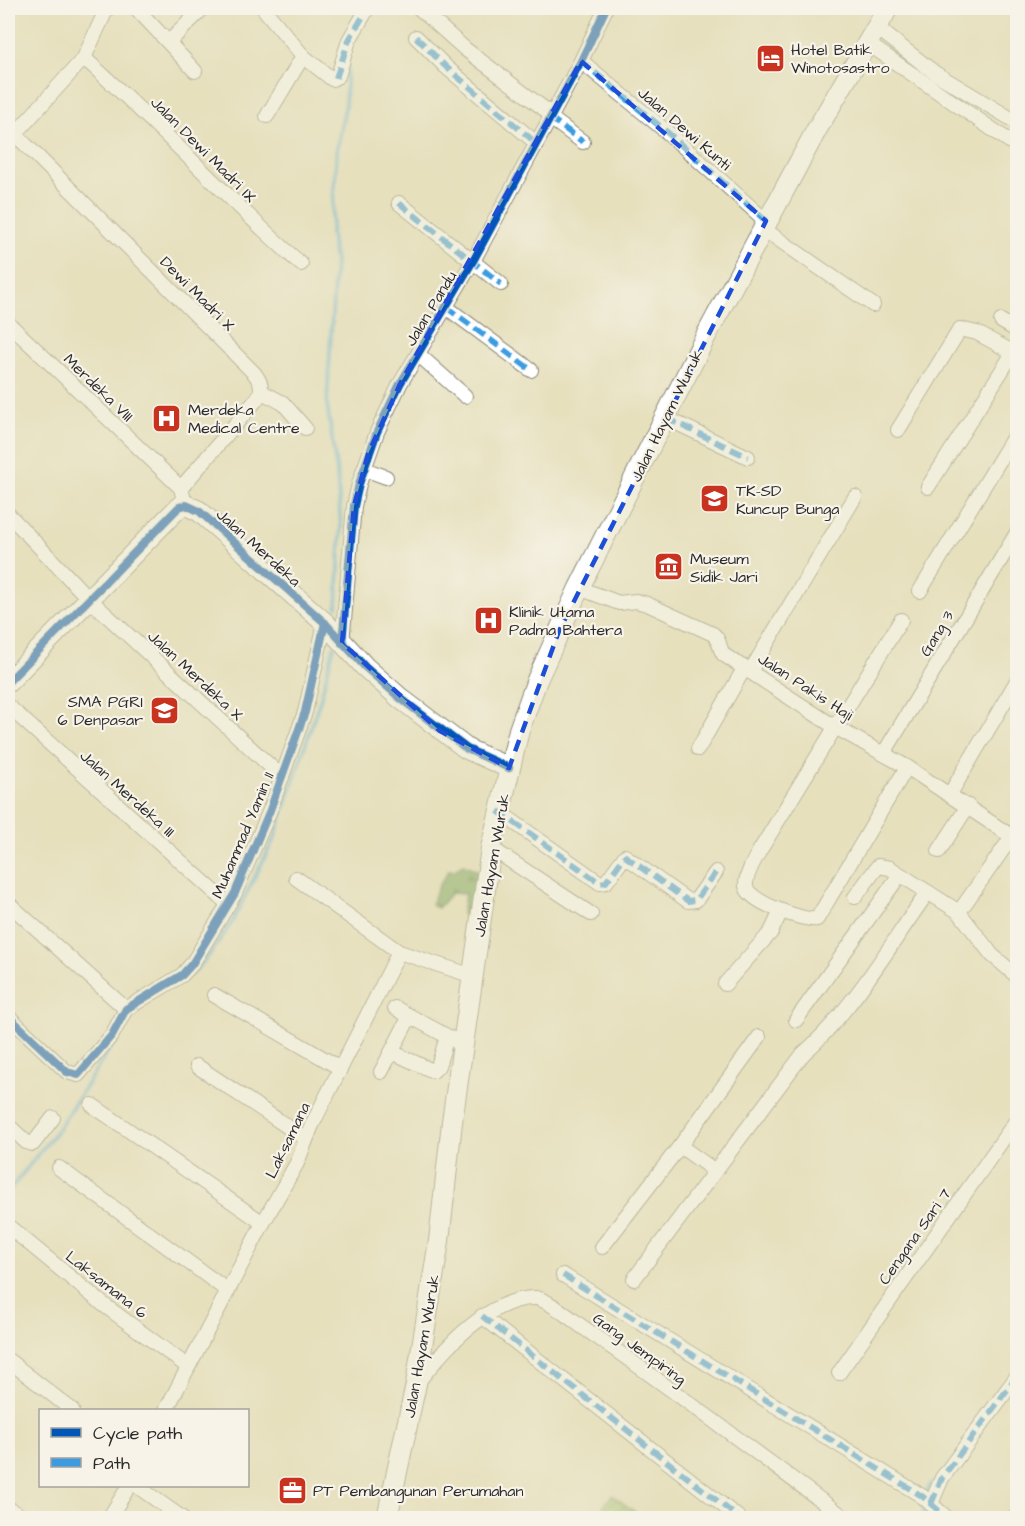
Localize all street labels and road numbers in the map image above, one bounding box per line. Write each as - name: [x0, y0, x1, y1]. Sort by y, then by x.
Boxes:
- street label: Jalan Dewi Kunti: [633, 82, 736, 176]
- street label: Jalan Dewi Madri IX: [145, 92, 261, 208]
- street label: Dewi Madri X: [155, 251, 240, 336]
- street label: Jalan Pandu: [400, 267, 462, 350]
- street label: Jalan Hayam Wuruk: [625, 345, 710, 486]
- street label: Merdeka VIII: [59, 349, 138, 427]
- street label: Jalan Merdeka: [211, 504, 306, 592]
- street label: Gang 3: [915, 606, 960, 661]
- street label: Jalan Merdeka X: [143, 626, 248, 726]
- street label: Jalan Pakis Haji: [753, 648, 858, 726]
- street label: Jalan Merdeka III: [75, 745, 180, 842]
- street label: Muhammad Yamin 11: [206, 769, 279, 902]
- street label: Jalan Hayam Wuruk: [469, 792, 516, 939]
- street label: Laksamana: [260, 1099, 316, 1182]
- street label: Cengana Sari 7: [873, 1184, 957, 1290]
- street label: Laksamana 6: [61, 1246, 152, 1324]
- street label: Jalan Hayam Wuruk: [399, 1273, 446, 1420]
- street label: Gang Jempiring: [588, 1307, 690, 1391]

